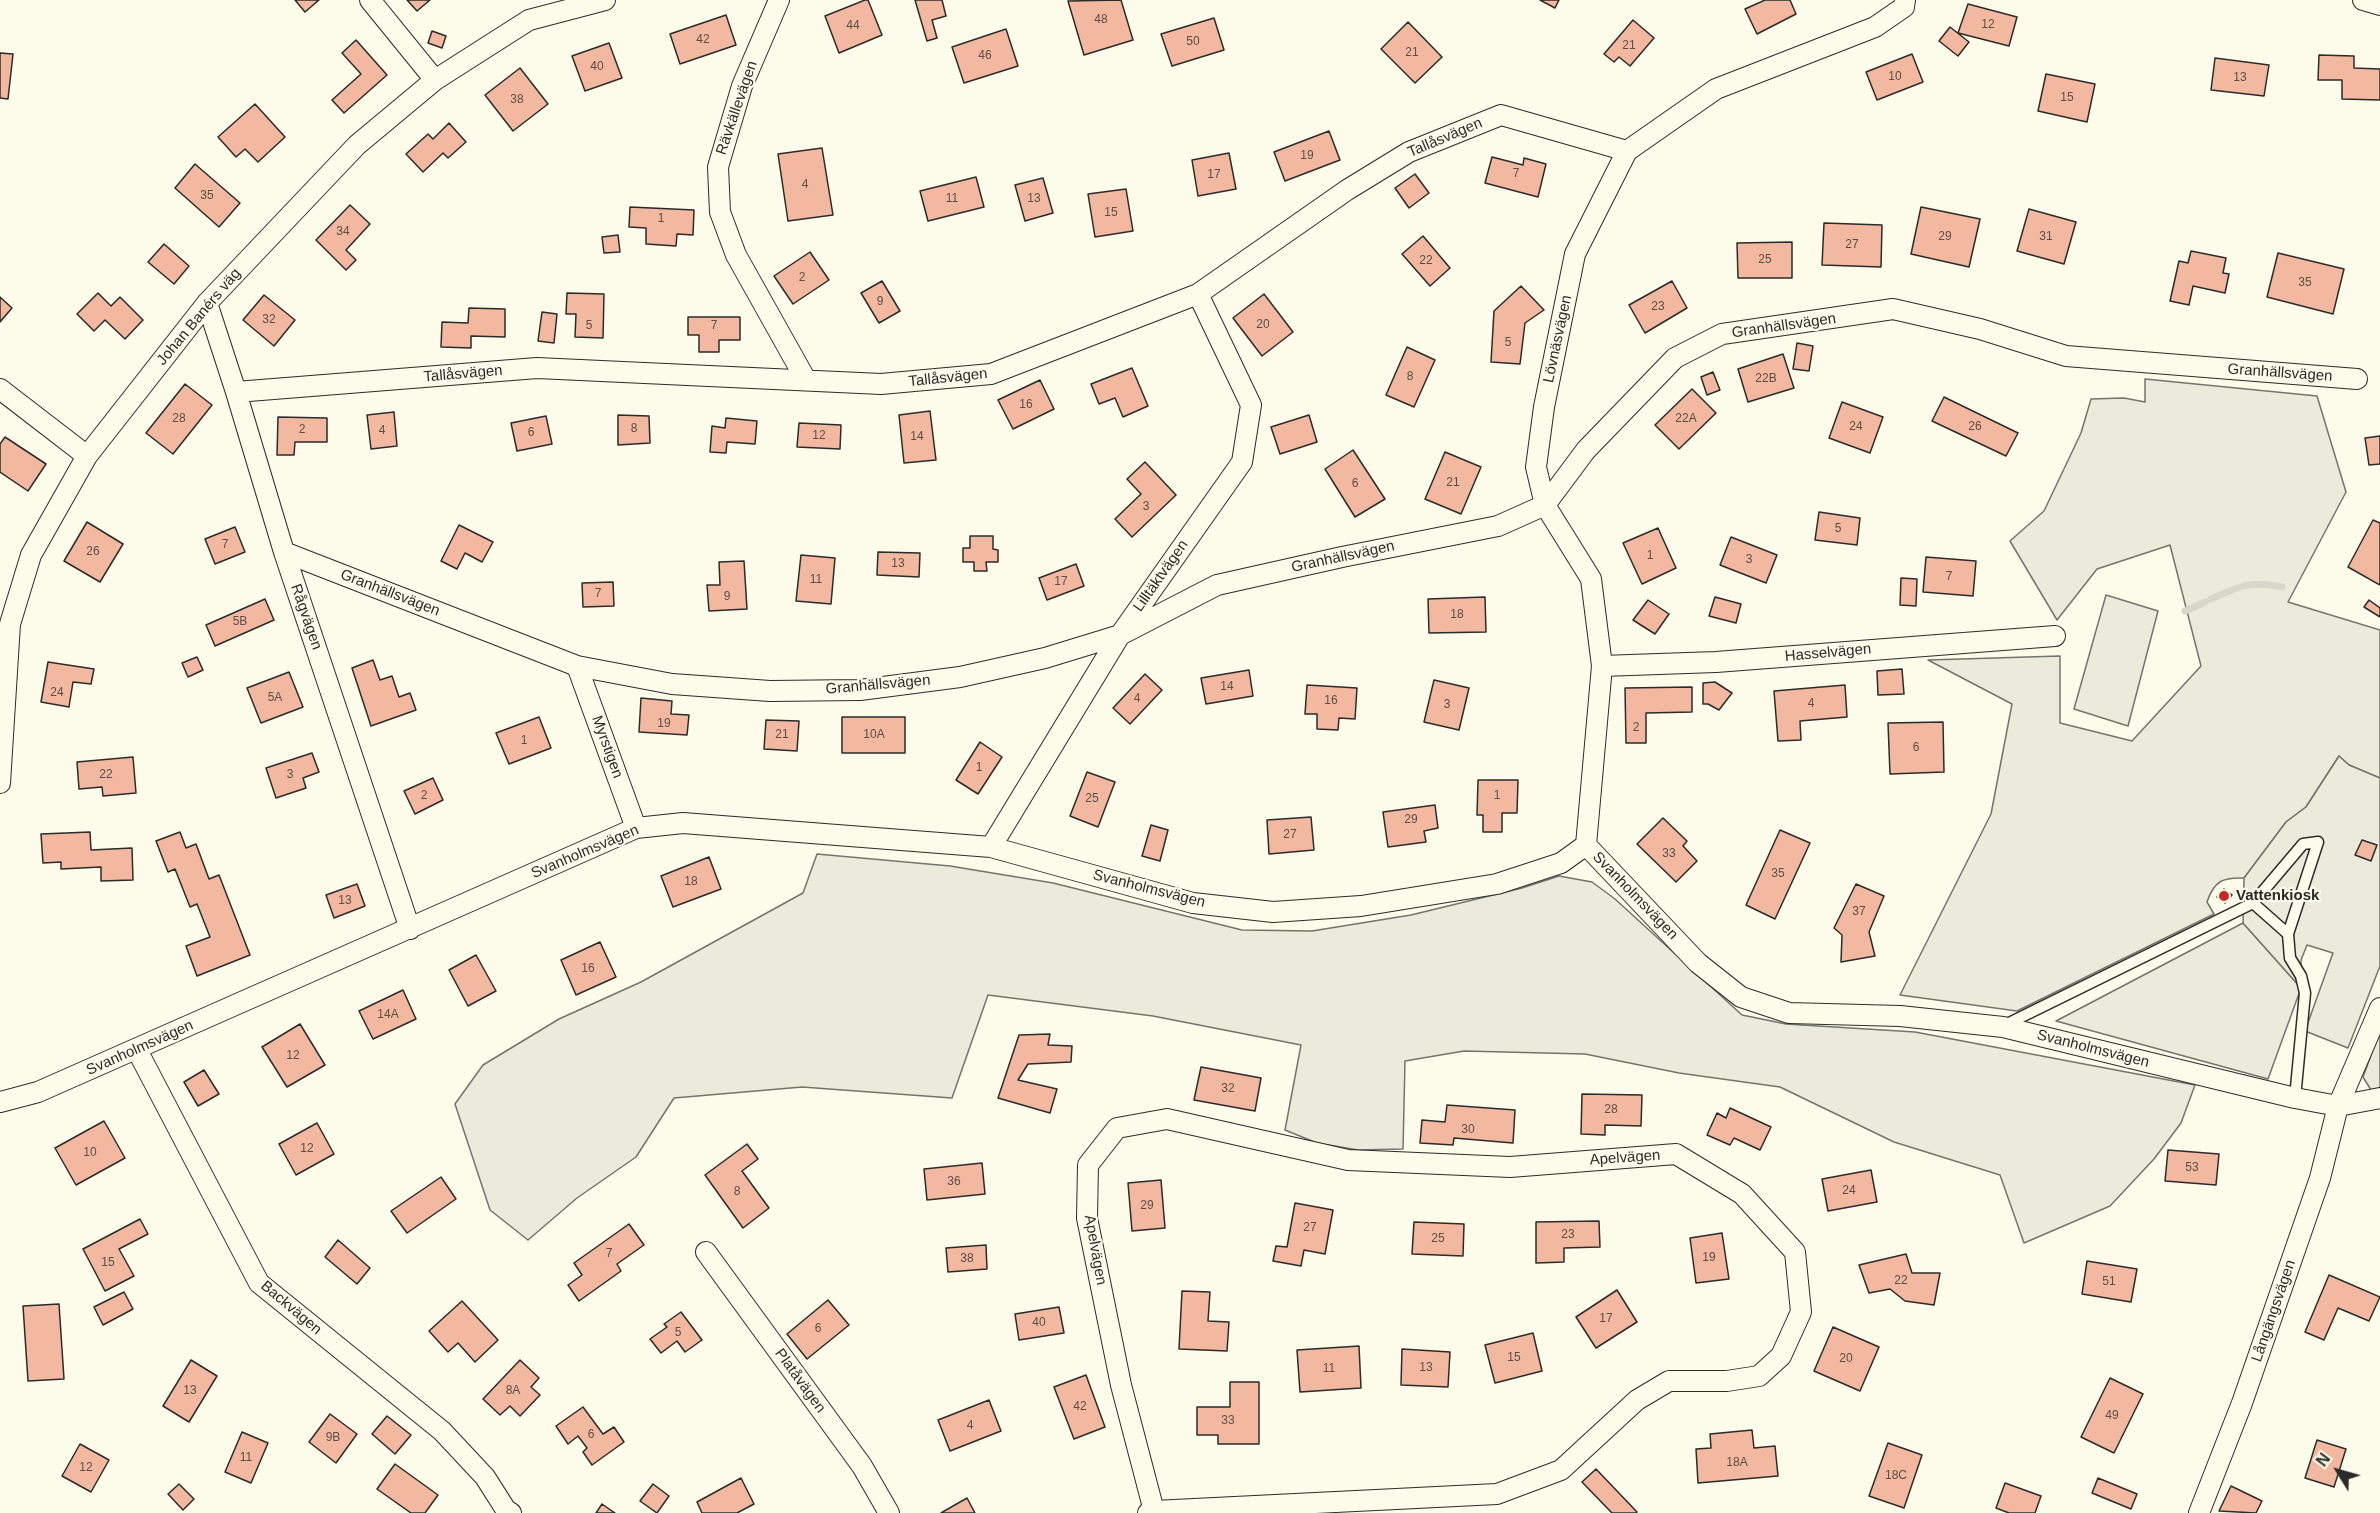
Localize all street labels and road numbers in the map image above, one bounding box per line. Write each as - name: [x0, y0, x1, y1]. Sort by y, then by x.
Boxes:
- street label: Rävkällevägen: [712, 59, 762, 157]
- street label: Tallåsvägen: [1405, 114, 1485, 162]
- street label: Johan Banérs väg: [153, 265, 245, 369]
- street label: Lövnäsvägen: [1540, 293, 1576, 385]
- street label: Granhällsvägen: [1731, 310, 1837, 342]
- street label: Granhällsvägen: [2227, 360, 2333, 386]
- street label: Tallåsvägen: [423, 362, 503, 386]
- street label: Tallåsvägen: [908, 365, 988, 391]
- street label: Lilltäktvägen: [1130, 537, 1192, 615]
- street label: Granhällsvägen: [1290, 537, 1396, 577]
- street label: Granhällsvägen: [338, 566, 442, 620]
- street label: Rågvägen: [286, 582, 326, 652]
- street label: Hasselvägen: [1784, 640, 1872, 666]
- street label: Granhällsvägen: [825, 671, 931, 699]
- street label: Myrstigen: [587, 713, 627, 781]
- street label: Svanholmsvägen: [529, 821, 641, 883]
- street label: Svanholmsvägen: [1589, 848, 1681, 944]
- street label: Svanholmsvägen: [1091, 866, 1207, 912]
- street label: Svanholmsvägen: [84, 1016, 196, 1080]
- street label: Svanholmsvägen: [2035, 1026, 2151, 1072]
- street label: Apelvägen: [1589, 1147, 1661, 1169]
- street label: Apelvägen: [1080, 1214, 1110, 1286]
- street label: Långängsvägen: [2248, 1258, 2300, 1364]
- street label: Backvägen: [257, 1277, 325, 1339]
- street label: Platåvägen: [771, 1345, 829, 1417]

